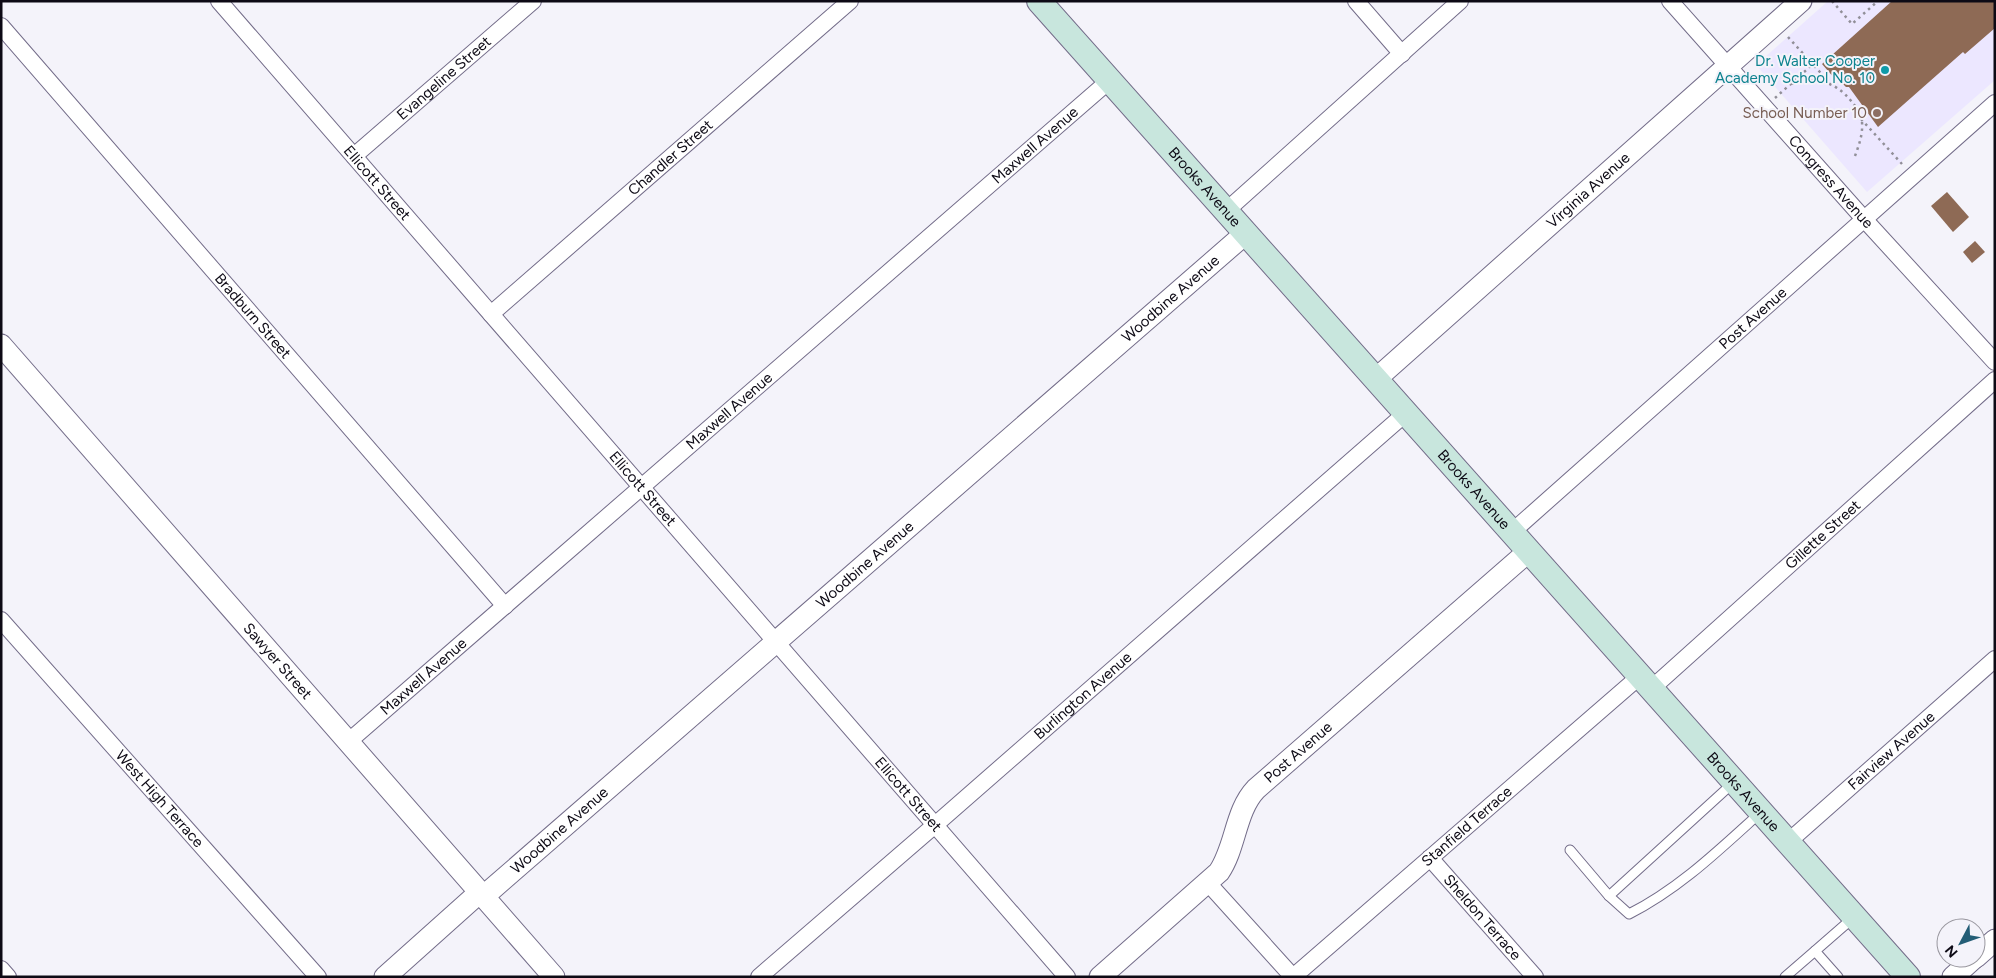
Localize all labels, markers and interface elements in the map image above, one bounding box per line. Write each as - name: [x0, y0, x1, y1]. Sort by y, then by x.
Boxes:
- street label: Evangeline Street: [393, 32, 495, 124]
- place label: Dr. Walter Cooper Academy School No. 10: [1715, 52, 1875, 87]
- marker: Dr. Walter Cooper Academy School No. 10: [1879, 64, 1891, 76]
- street label: Maxwell Avenue: [988, 103, 1082, 188]
- place label: School Number 10: [1743, 104, 1867, 122]
- marker: School Number 10: [1871, 107, 1883, 119]
- street label: Chandler Street: [624, 116, 717, 199]
- street label: Congress Avenue: [1785, 132, 1877, 232]
- street label: Ellicott Street: [340, 142, 415, 224]
- street label: Brooks Avenue: [1164, 143, 1245, 230]
- street label: Virginia Avenue: [1543, 149, 1634, 232]
- street label: Woodbine Avenue: [1118, 251, 1223, 346]
- street label: Bradburn Street: [211, 270, 295, 362]
- street label: Post Avenue: [1715, 283, 1790, 353]
- street label: Maxwell Avenue: [682, 368, 776, 453]
- street label: Brooks Avenue: [1434, 446, 1514, 533]
- street label: Ellicott Street: [605, 448, 680, 530]
- street label: Gillette Street: [1781, 496, 1864, 573]
- street label: Woodbine Avenue: [813, 517, 917, 612]
- street label: Sawyer Street: [239, 619, 316, 703]
- street label: Maxwell Avenue: [377, 634, 470, 719]
- street label: Burlington Avenue: [1030, 648, 1135, 743]
- street label: Fairview Avenue: [1844, 707, 1938, 794]
- street label: Post Avenue: [1260, 718, 1336, 787]
- street label: West High Terrace: [112, 746, 208, 851]
- street label: Brooks Avenue: [1703, 748, 1783, 835]
- street label: Ellicott Street: [871, 753, 946, 836]
- street label: Stanfield Terrace: [1418, 782, 1516, 870]
- street label: Woodbine Avenue: [507, 783, 612, 878]
- street label: Sheldon Terrace: [1440, 871, 1525, 964]
- north arrow: [1936, 918, 1986, 968]
- text: N: [1942, 942, 1962, 961]

